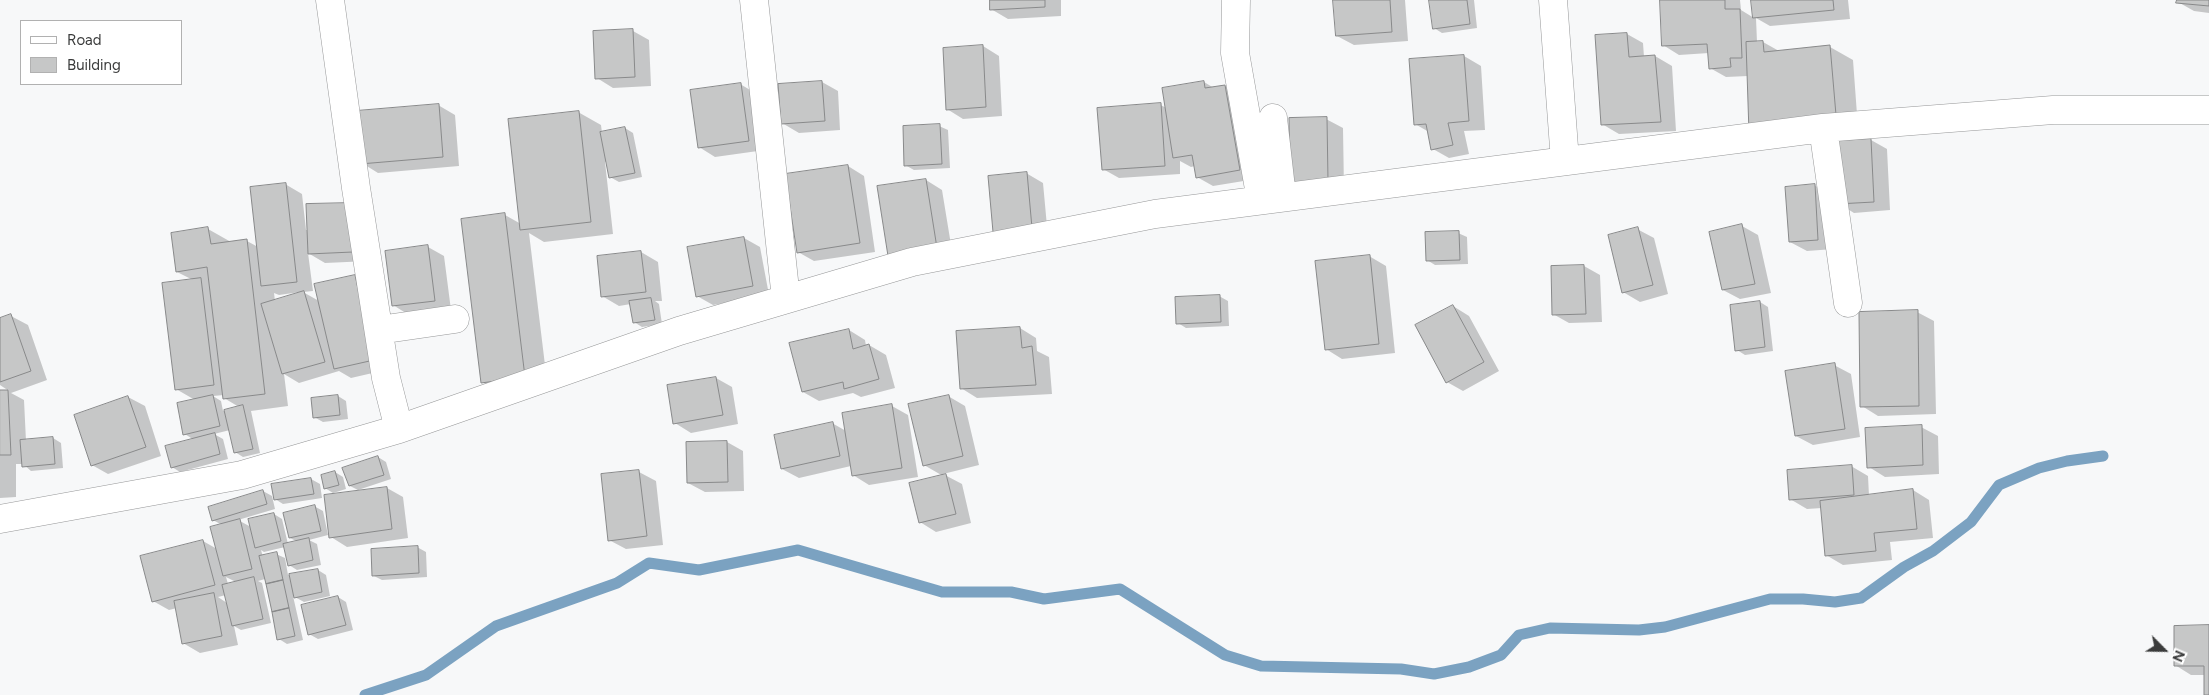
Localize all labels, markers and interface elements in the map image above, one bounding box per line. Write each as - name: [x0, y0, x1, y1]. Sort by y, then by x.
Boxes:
- legend: [20, 20, 182, 85]
- text: Road: [67, 31, 102, 49]
- text: Building: [67, 56, 121, 74]
- north arrow: [2139, 625, 2189, 675]
- text: N: [2168, 648, 2188, 664]

